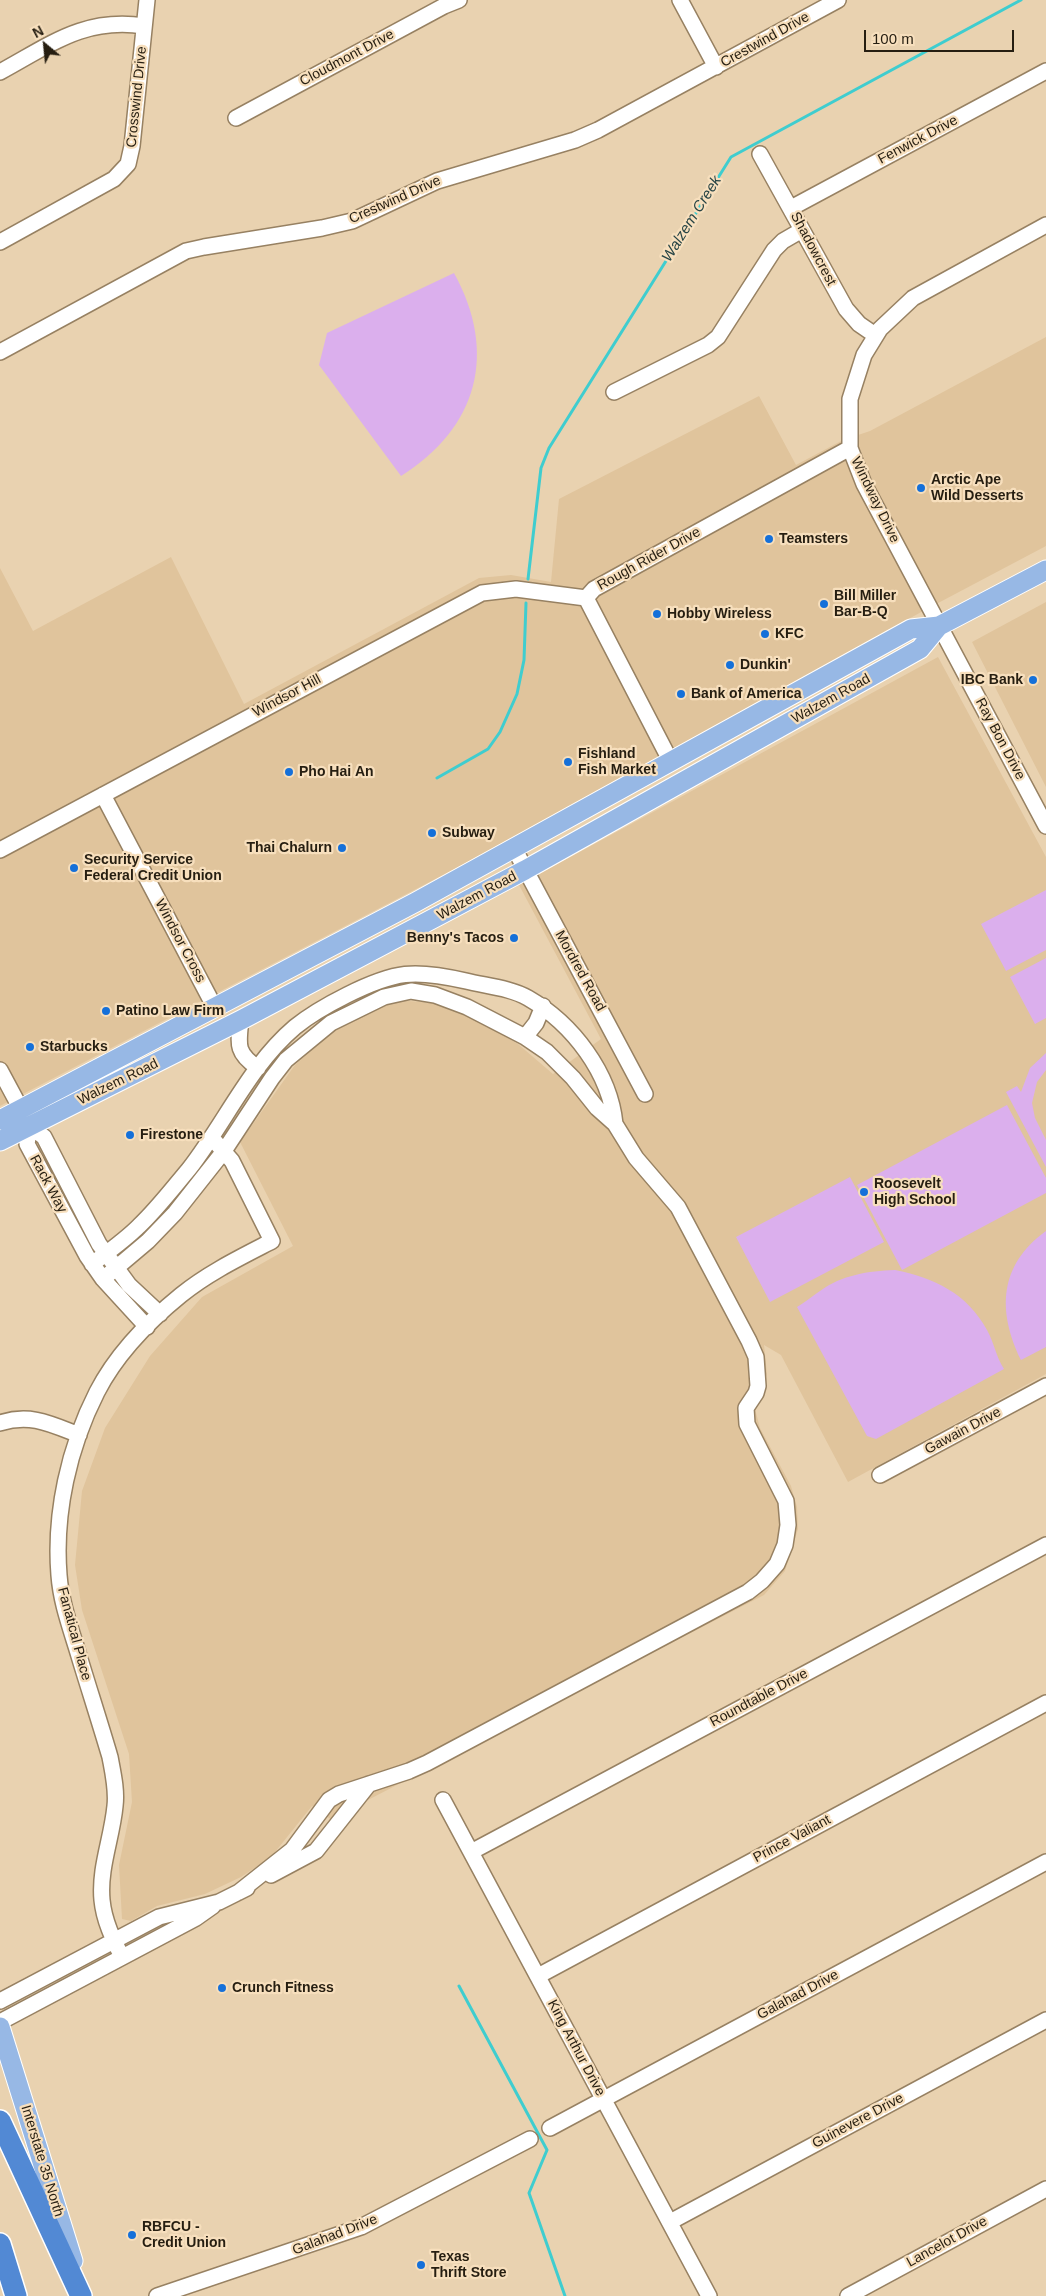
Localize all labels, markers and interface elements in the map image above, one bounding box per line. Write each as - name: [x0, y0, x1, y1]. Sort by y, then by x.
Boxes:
- street label: Crestwind Drive: [718, 9, 812, 71]
- north arrow: [20, 20, 70, 70]
- scale bar: [866, 20, 1016, 52]
- text: N: [30, 22, 46, 41]
- street label: Cloudmont Drive: [297, 26, 397, 90]
- text: 100 m: [872, 30, 914, 47]
- street label: Crosswind Drive: [123, 45, 151, 149]
- street label: Fenwick Drive: [875, 112, 961, 168]
- street label: Crestwind Drive: [346, 172, 444, 228]
- water label: Walzem Creek: [658, 173, 726, 265]
- street label: Shadowcrest: [787, 209, 839, 289]
- street label: Windway Drive: [847, 454, 903, 546]
- place label: Arctic Ape Wild Desserts: [931, 472, 1023, 504]
- marker: Arctic Ape Wild Desserts: [915, 482, 927, 494]
- street label: Rough Rider Drive: [595, 524, 703, 594]
- place label: Teamsters: [779, 531, 848, 547]
- marker: Teamsters: [763, 533, 775, 545]
- place label: Bill Miller Bar-B-Q: [834, 588, 896, 620]
- marker: Bill Miller Bar-B-Q: [818, 598, 830, 610]
- place label: Hobby Wireless: [667, 606, 772, 622]
- marker: Hobby Wireless: [651, 608, 663, 620]
- place label: KFC: [775, 626, 804, 642]
- marker: KFC: [759, 628, 771, 640]
- place label: Dunkin': [740, 657, 791, 673]
- marker: Dunkin': [724, 659, 736, 671]
- street label: Walzem Road: [789, 670, 873, 728]
- street label: Windsor Hill: [250, 671, 324, 721]
- place label: IBC Bank: [961, 672, 1023, 688]
- marker: IBC Bank: [1027, 674, 1039, 686]
- place label: Bank of America: [691, 686, 801, 702]
- marker: Bank of America: [675, 688, 687, 700]
- street label: Ray Bon Drive: [971, 695, 1029, 783]
- place label: Fishland Fish Market: [578, 746, 656, 779]
- marker: Fishland Fish Market: [562, 756, 574, 768]
- place label: Pho Hai An: [299, 764, 374, 780]
- marker: Pho Hai An: [283, 766, 295, 778]
- place label: Subway: [442, 825, 495, 841]
- marker: Subway: [426, 827, 438, 839]
- place label: Thai Chalurn: [246, 840, 332, 856]
- marker: Thai Chalurn: [336, 842, 348, 854]
- place label: Security Service Federal Credit Union: [84, 852, 222, 884]
- marker: Security Service Federal Credit Union: [68, 862, 80, 874]
- street label: Walzem Road: [434, 868, 520, 924]
- street label: Windsor Cross: [151, 897, 209, 985]
- street label: Mordred Road: [551, 928, 609, 1014]
- place label: Benny's Tacos: [407, 930, 504, 946]
- marker: Benny's Tacos: [508, 932, 520, 944]
- place label: Patino Law Firm: [116, 1003, 224, 1019]
- marker: Patino Law Firm: [100, 1005, 112, 1017]
- place label: Starbucks: [40, 1039, 108, 1055]
- marker: Starbucks: [24, 1041, 36, 1053]
- street label: Walzem Road: [75, 1055, 161, 1109]
- place label: Firestone: [140, 1127, 203, 1143]
- marker: Firestone: [124, 1129, 136, 1141]
- street label: Rack Way: [26, 1152, 70, 1216]
- place label: Roosevelt High School: [874, 1176, 956, 1208]
- marker: Roosevelt High School: [858, 1186, 870, 1198]
- street label: Gawain Drive: [922, 1404, 1004, 1458]
- street label: Fanatical Place: [53, 1586, 95, 1682]
- street label: Roundtable Drive: [707, 1665, 811, 1731]
- street label: Prince Valiant: [750, 1812, 834, 1866]
- street label: Galahad Drive: [755, 1967, 841, 2023]
- place label: Crunch Fitness: [232, 1980, 334, 1996]
- marker: Crunch Fitness: [216, 1982, 228, 1994]
- street label: King Arthur Drive: [544, 1997, 608, 2099]
- street label: Guinevere Drive: [809, 2090, 907, 2152]
- street label: Interstate 35 North: [17, 2103, 67, 2219]
- street label: Galahad Drive: [290, 2211, 380, 2259]
- street label: Lancelot Drive: [904, 2213, 990, 2271]
- place label: RBFCU - Credit Union: [142, 2219, 226, 2252]
- marker: RBFCU - Credit Union: [126, 2229, 138, 2241]
- place label: Texas Thrift Store: [431, 2249, 506, 2282]
- marker: Texas Thrift Store: [415, 2259, 427, 2271]

